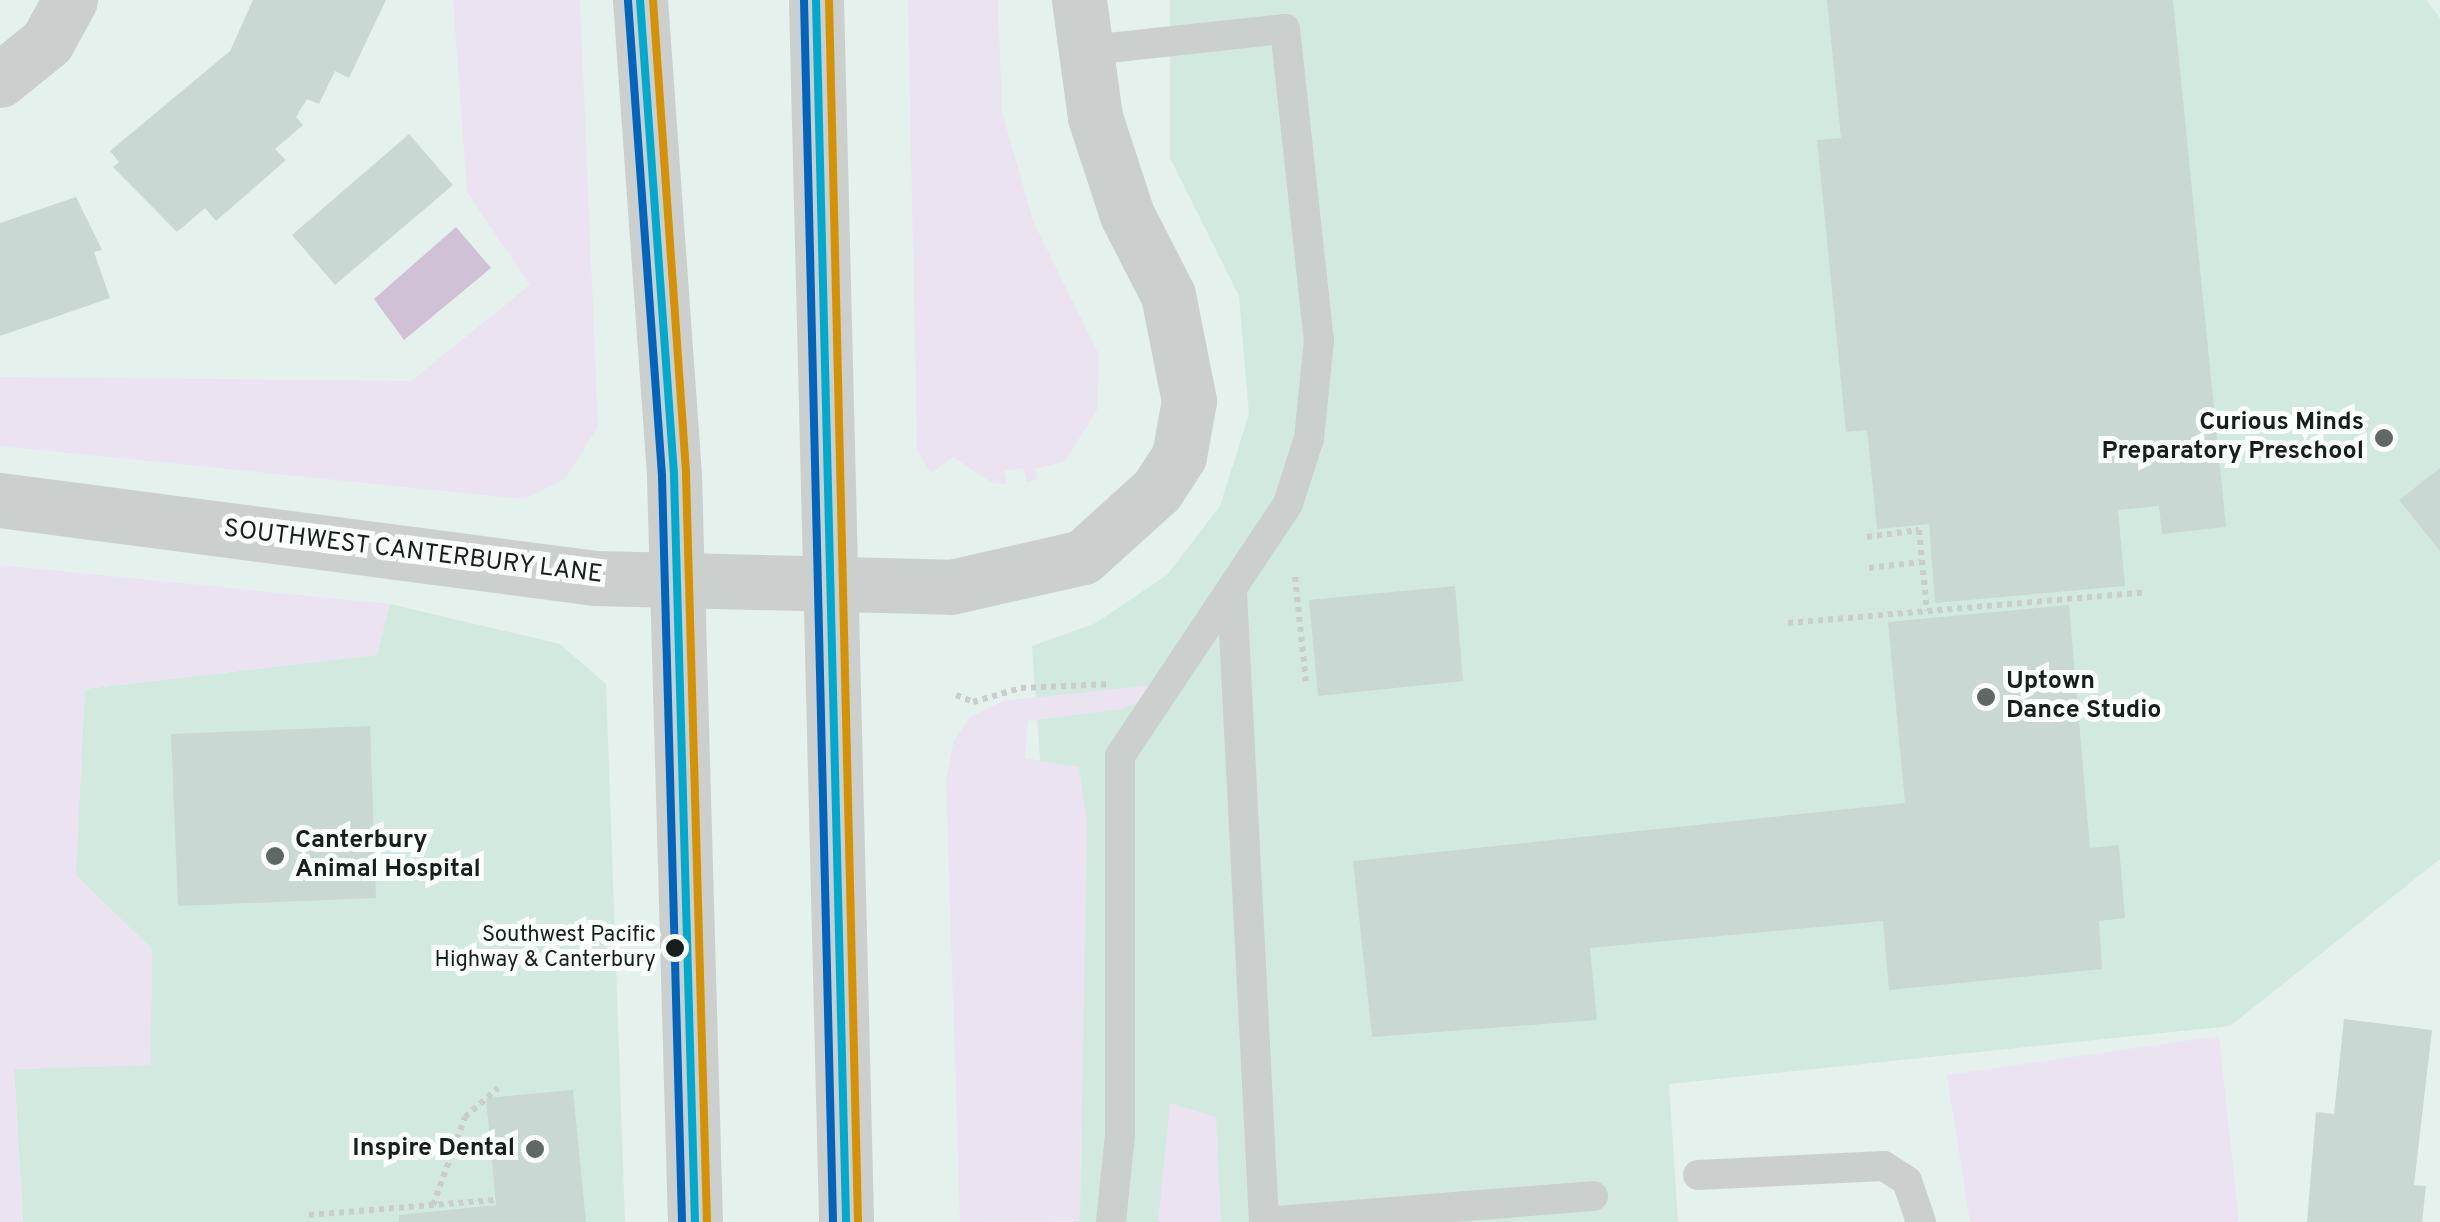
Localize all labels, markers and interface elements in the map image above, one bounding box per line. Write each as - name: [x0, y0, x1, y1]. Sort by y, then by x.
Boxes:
- place label: Curious Minds Preparatory Preschool: [2102, 409, 2364, 468]
- marker: Curious Minds Preparatory Preschool: [2373, 427, 2395, 449]
- street label: SOUTHWEST CANTERBURY LANE: [221, 515, 605, 591]
- place label: Uptown Dance Studio: [2006, 668, 2161, 727]
- marker: Uptown Dance Studio: [1975, 686, 1997, 708]
- place label: Canterbury Animal Hospital: [295, 827, 481, 886]
- marker: Canterbury Animal Hospital: [264, 845, 286, 867]
- place label: Southwest Pacific Highway & Canterbury: [435, 922, 656, 974]
- marker: Southwest Pacific Highway & Canterbury: [665, 938, 685, 958]
- place label: Inspire Dental: [352, 1134, 515, 1164]
- marker: Inspire Dental: [524, 1138, 546, 1160]

